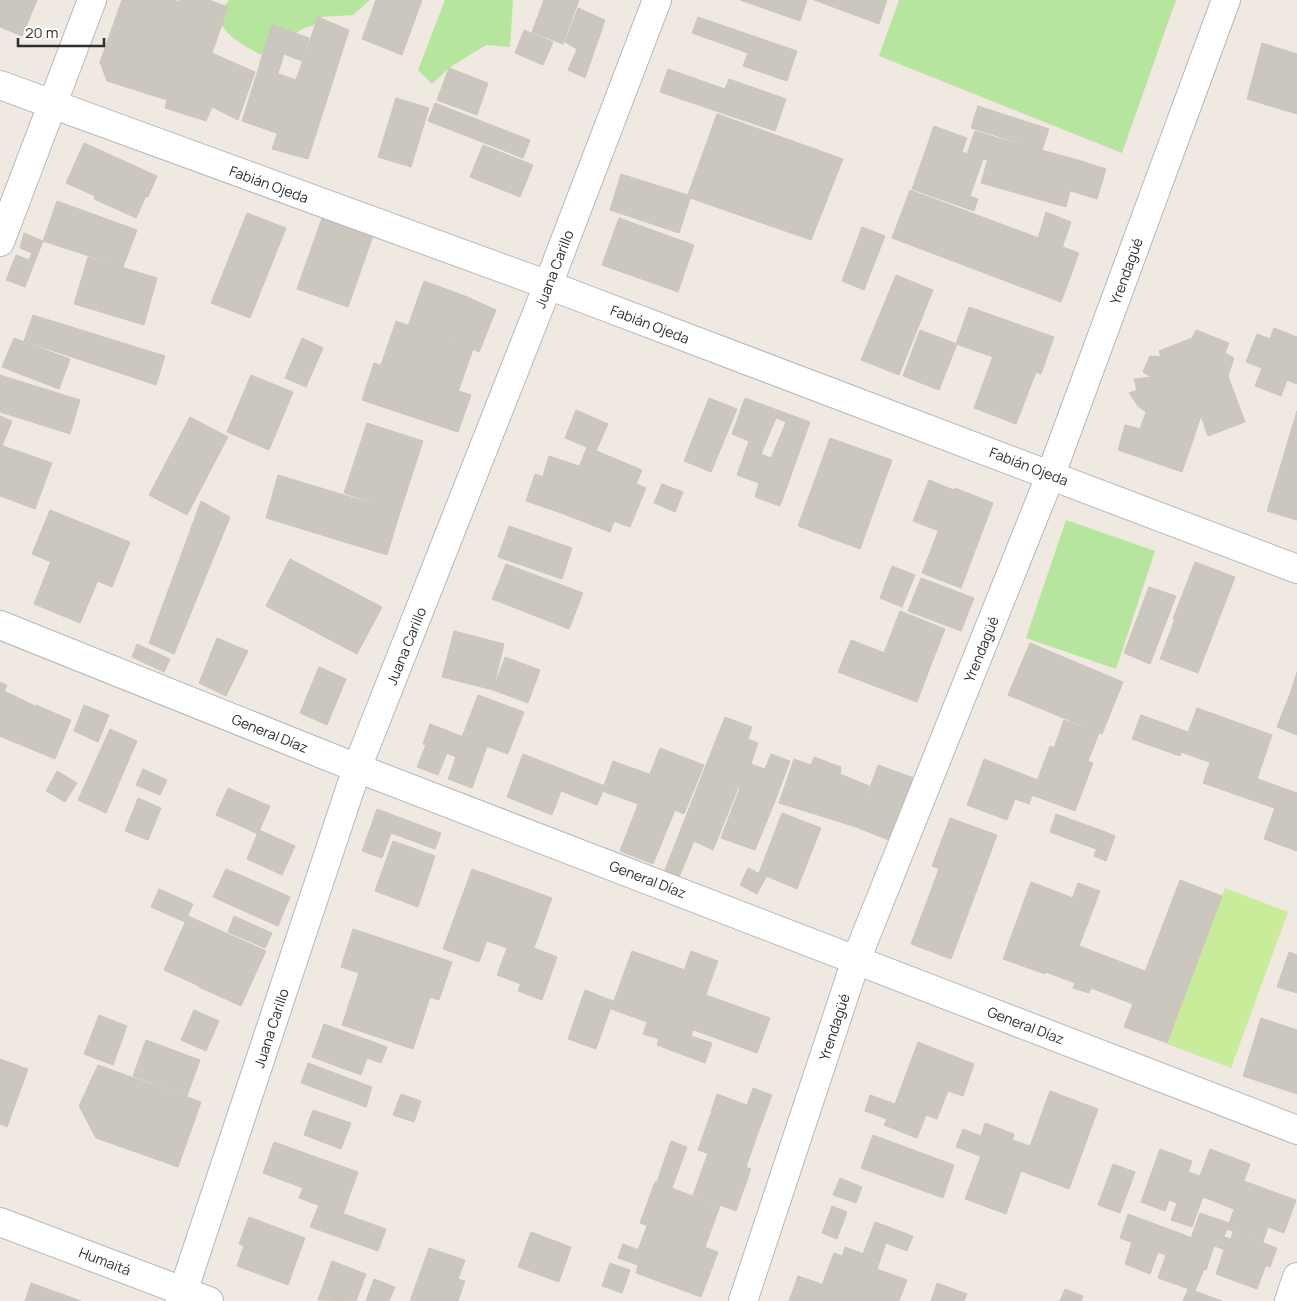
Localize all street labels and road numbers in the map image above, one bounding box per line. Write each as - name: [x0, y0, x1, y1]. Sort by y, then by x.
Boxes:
- street label: Fabián Ojeda: [227, 161, 311, 207]
- street label: Juana Carillo: [530, 227, 578, 311]
- street label: Yrendagüé: [1105, 235, 1147, 307]
- street label: Fabián Ojeda: [608, 300, 692, 348]
- street label: Fabián Ojeda: [987, 442, 1071, 490]
- street label: Juana Carillo: [382, 604, 430, 688]
- street label: Yrendagüé: [959, 613, 1003, 685]
- street label: General Díaz: [229, 709, 311, 757]
- street label: General Díaz: [607, 856, 689, 902]
- street label: Juana Carillo: [249, 986, 293, 1070]
- street label: Yrendagüé: [814, 991, 854, 1063]
- street label: General Díaz: [985, 1002, 1067, 1048]
- street label: Humaitá: [76, 1242, 134, 1280]

